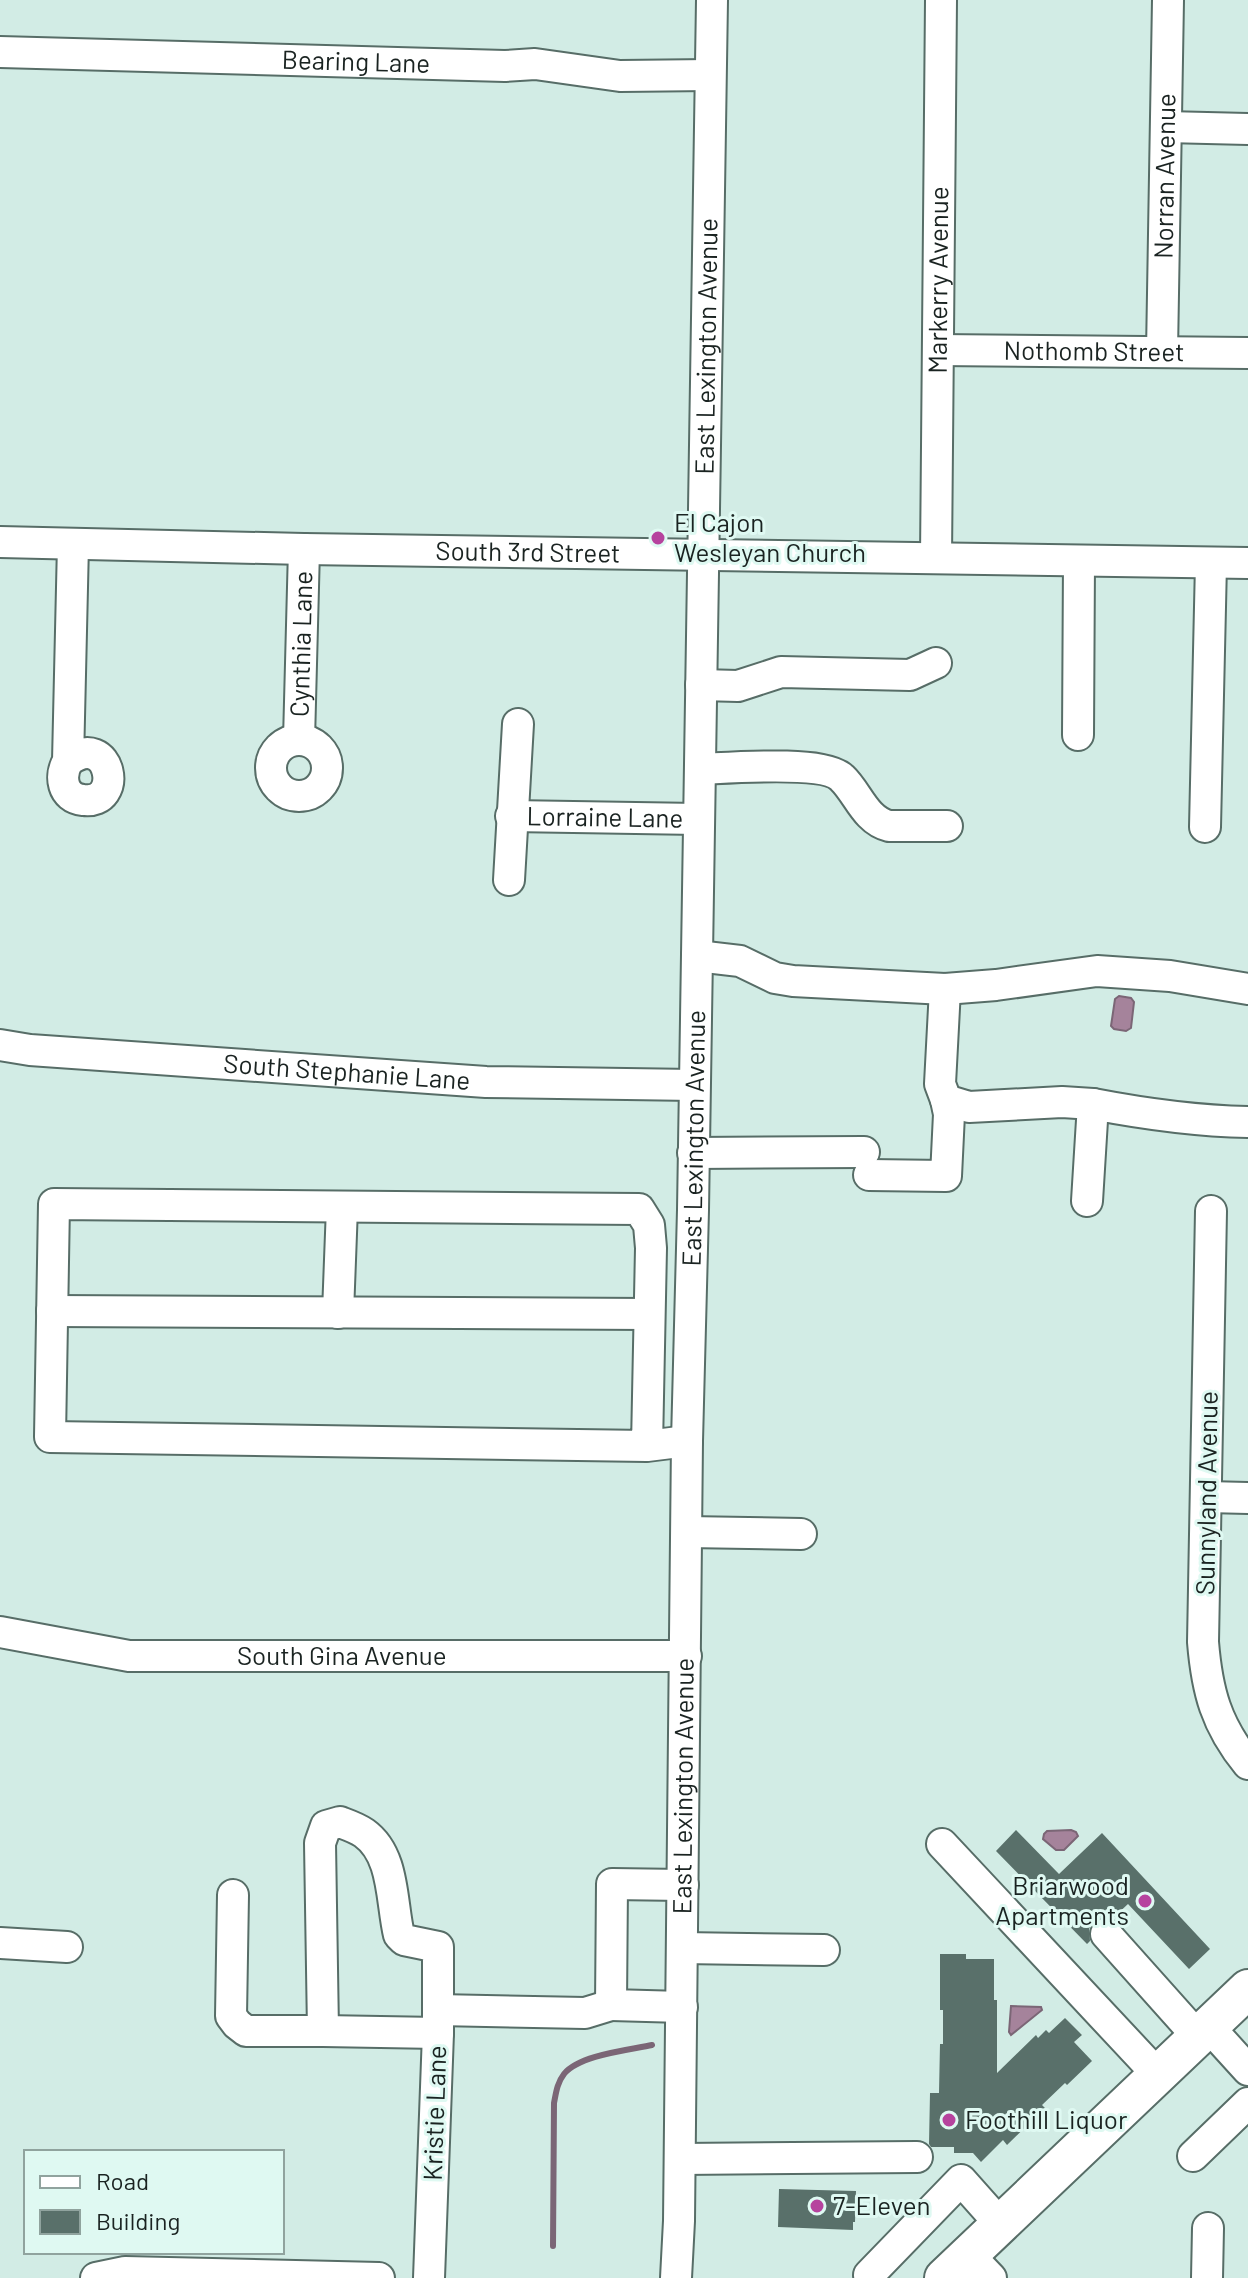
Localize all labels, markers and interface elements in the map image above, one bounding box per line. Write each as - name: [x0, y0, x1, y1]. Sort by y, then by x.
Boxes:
- street label: Bearing Lane: [281, 43, 430, 78]
- street label: Norran Avenue: [1147, 93, 1180, 259]
- street label: Markerry Avenue: [921, 186, 953, 374]
- street label: East Lexington Avenue: [688, 218, 723, 475]
- street label: Nothomb Street: [1003, 334, 1185, 366]
- place label: El Cajon Wesleyan Church: [674, 506, 866, 567]
- marker: El Cajon Wesleyan Church: [649, 529, 667, 547]
- street label: South 3rd Street: [435, 534, 621, 568]
- street label: Cynthia Lane: [283, 571, 317, 717]
- street label: Lorraine Lane: [527, 799, 683, 833]
- street label: East Lexington Avenue: [675, 1010, 710, 1267]
- street label: South Stephanie Lane: [223, 1047, 471, 1095]
- street label: Sunnyland Avenue: [1188, 1391, 1223, 1595]
- street label: South Gina Avenue: [237, 1639, 447, 1670]
- street label: East Lexington Avenue: [665, 1658, 699, 1915]
- place label: Briarwood Apartments: [995, 1869, 1129, 1930]
- marker: Briarwood Apartments: [1136, 1892, 1154, 1910]
- street label: Kristie Lane: [416, 2045, 451, 2181]
- place label: Foothill Liquor: [965, 2103, 1128, 2134]
- marker: Foothill Liquor: [940, 2111, 958, 2129]
- legend: [24, 2150, 284, 2254]
- text: Road: [96, 2166, 149, 2195]
- place label: 7-Eleven: [833, 2189, 931, 2220]
- marker: 7-Eleven: [808, 2197, 826, 2215]
- text: Building: [96, 2206, 180, 2235]

